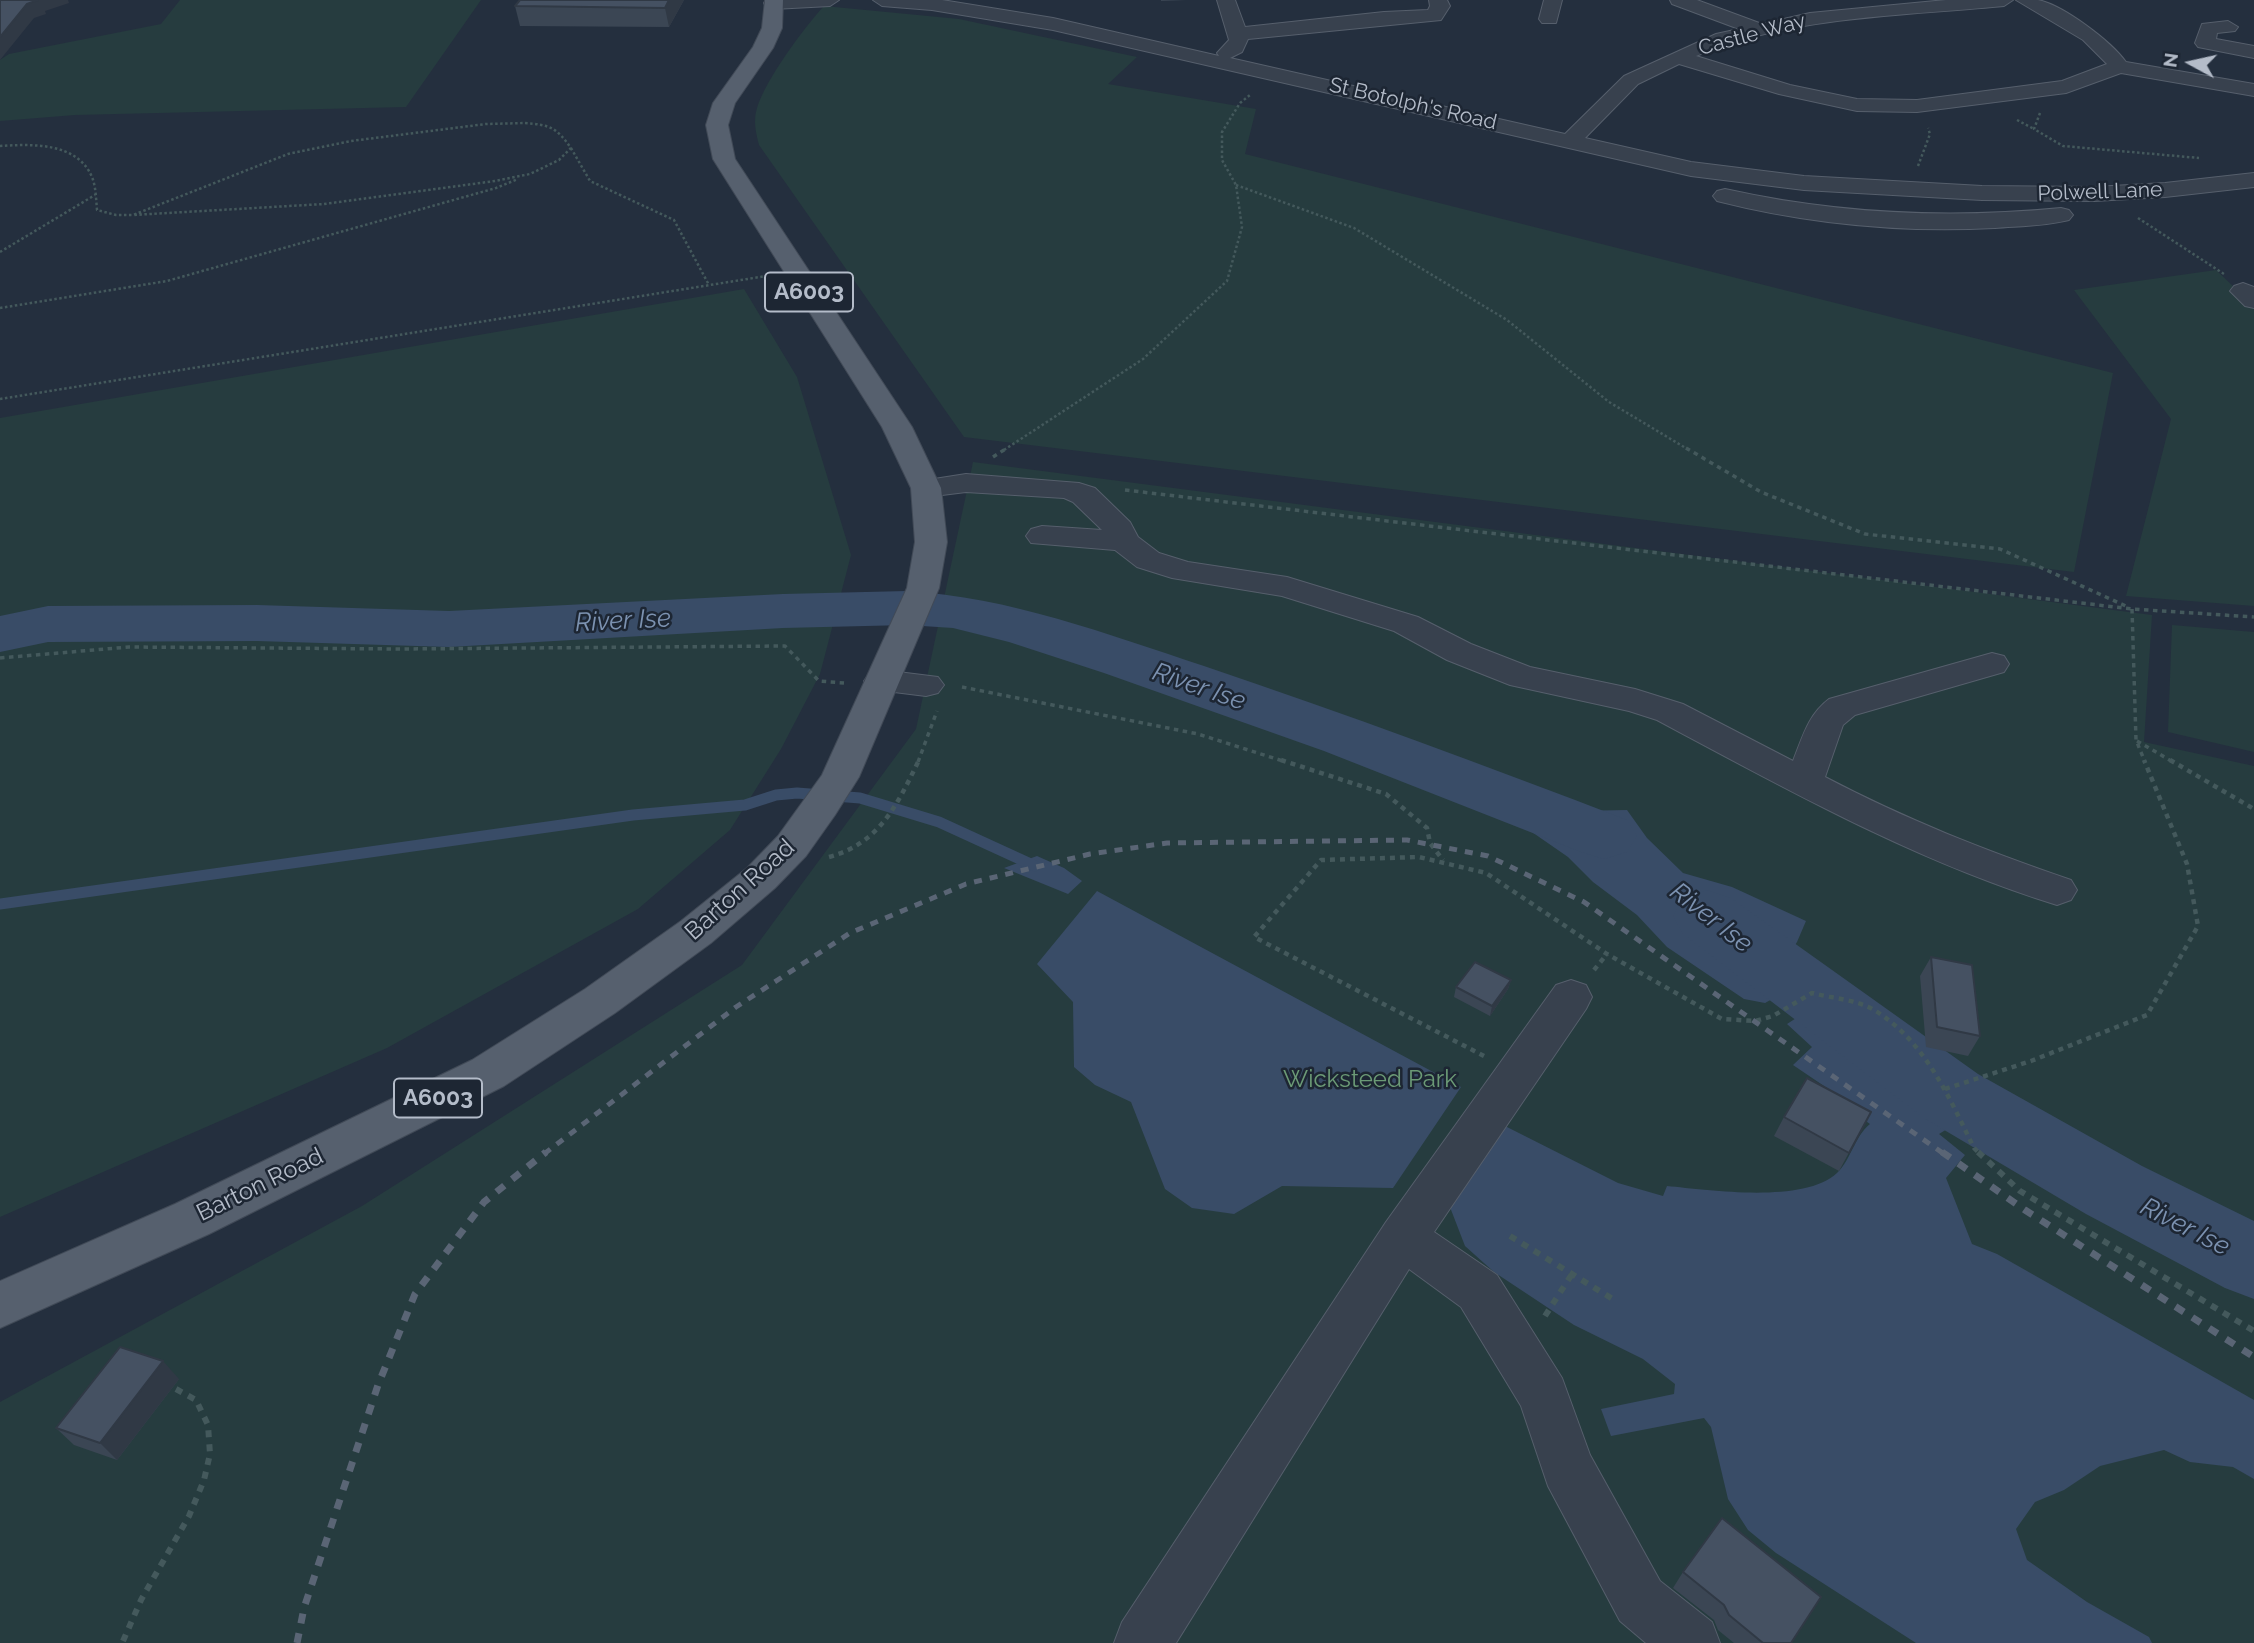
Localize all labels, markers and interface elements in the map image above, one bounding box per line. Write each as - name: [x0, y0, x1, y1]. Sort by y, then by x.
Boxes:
- street label: Castle Way: [1696, 9, 1808, 61]
- north arrow: [2156, 28, 2226, 98]
- text: N: [2158, 51, 2182, 69]
- street label: St Botolph's Road: [1327, 72, 1499, 136]
- street label: Polwell Lane: [2037, 177, 2163, 207]
- road number: A6003: [765, 272, 853, 312]
- water label: River Ise: [574, 603, 672, 639]
- water label: River Ise: [1149, 657, 1249, 717]
- street label: Barton Road: [679, 833, 801, 947]
- water label: River Ise: [1664, 876, 1758, 960]
- park label: Wicksteed Park: [1283, 1066, 1457, 1094]
- road number: A6003: [394, 1078, 482, 1118]
- street label: Barton Road: [192, 1142, 328, 1228]
- water label: River Ise: [2135, 1191, 2235, 1263]

